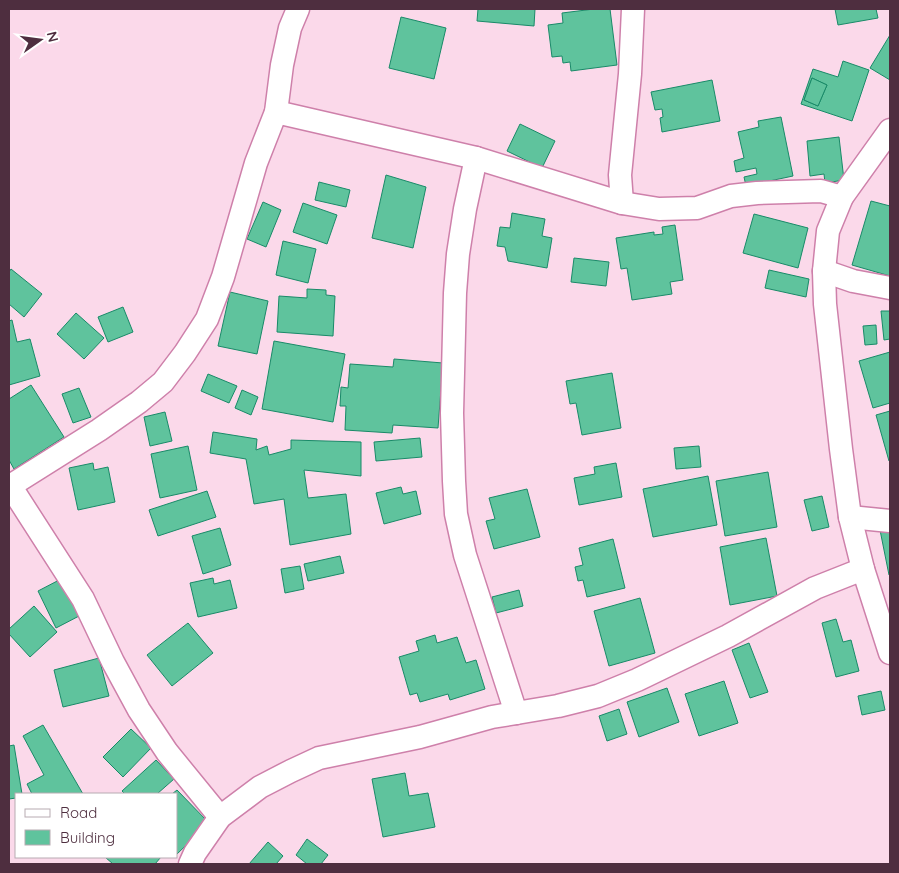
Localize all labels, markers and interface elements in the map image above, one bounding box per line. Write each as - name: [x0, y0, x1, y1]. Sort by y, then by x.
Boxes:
- north arrow: [15, 15, 65, 65]
- text: N: [43, 30, 63, 44]
- legend: [15, 793, 178, 858]
- text: Road: [60, 803, 97, 822]
- text: Building: [60, 828, 115, 847]

